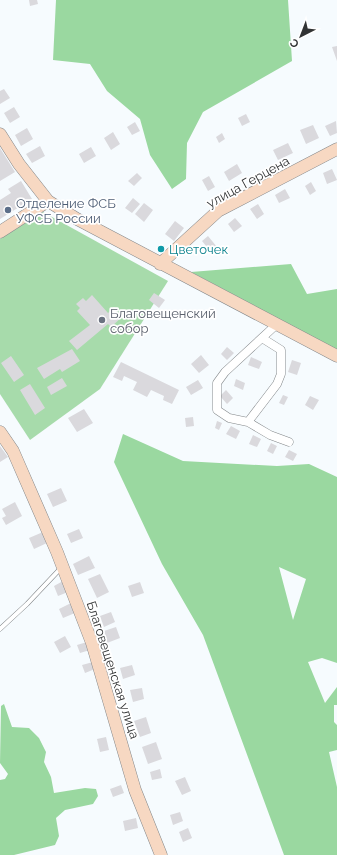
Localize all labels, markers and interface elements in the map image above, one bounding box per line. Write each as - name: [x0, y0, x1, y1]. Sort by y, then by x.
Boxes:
- north arrow: [281, 16, 321, 56]
- text: С: [287, 35, 302, 50]
- street label: улица Герцена: [204, 153, 292, 211]
- place label: Отделение ФСБ УФСБ России: [16, 196, 116, 226]
- marker: Отделение ФСБ УФСБ России: [3, 205, 13, 215]
- place label: Цветочек: [169, 242, 228, 257]
- marker: Цветочек: [156, 244, 166, 254]
- place label: Благовещенский собор: [110, 306, 216, 336]
- marker: Благовещенский собор: [97, 315, 107, 325]
- street label: Благовещенская улица: [84, 599, 142, 741]

